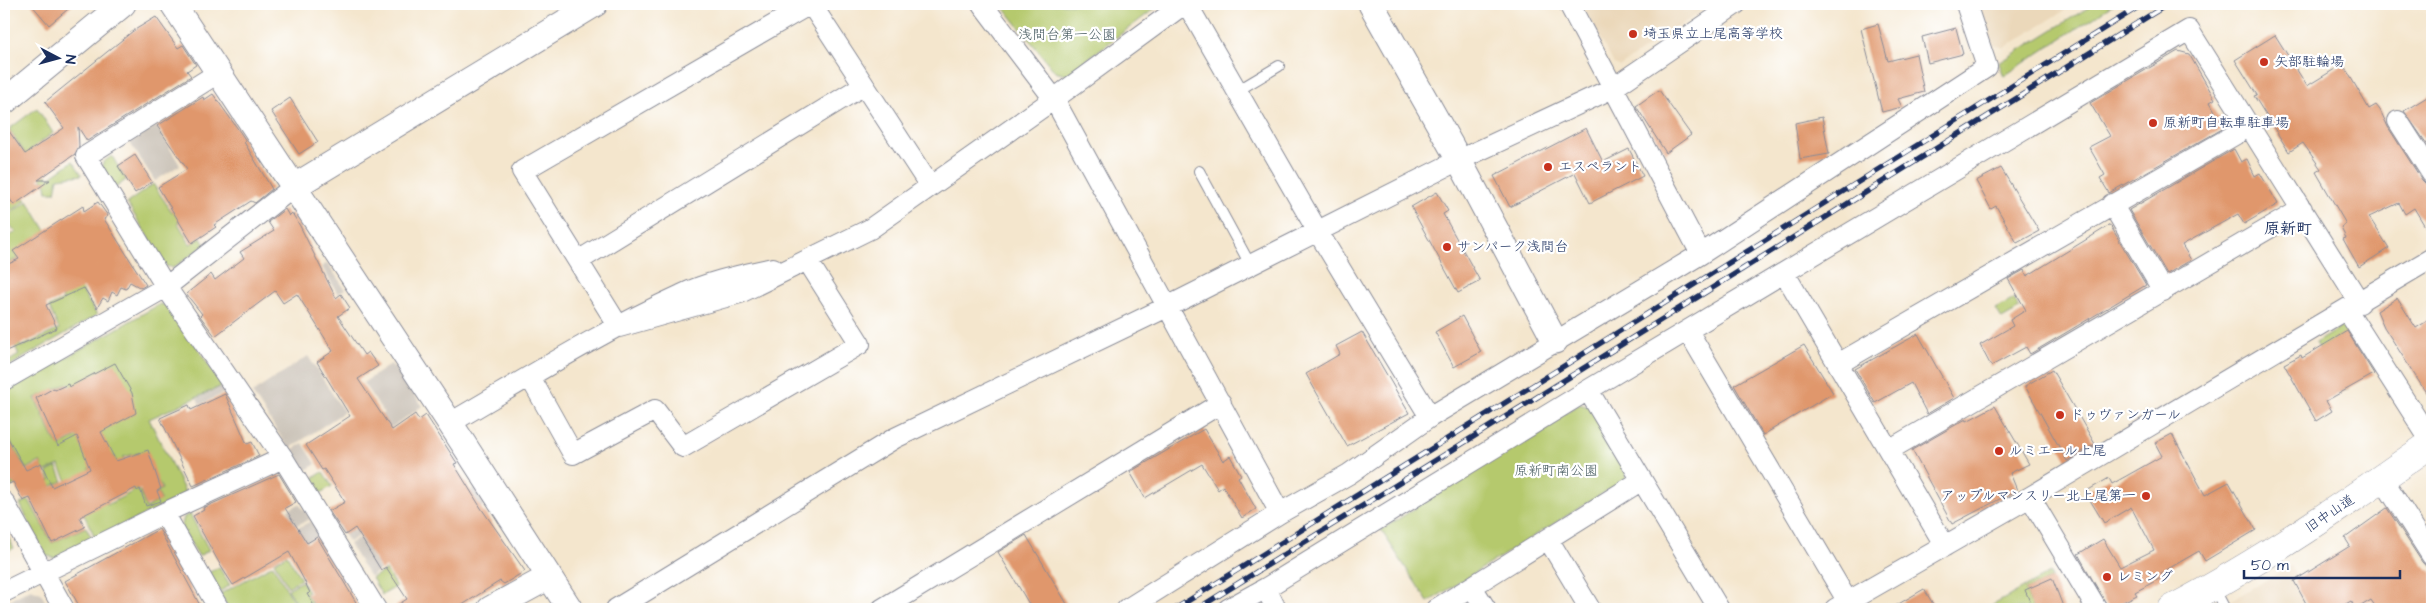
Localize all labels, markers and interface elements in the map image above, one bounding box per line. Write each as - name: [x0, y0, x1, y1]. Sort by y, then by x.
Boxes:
- place label: 埼玉県立上尾高等学校: [1643, 24, 1783, 44]
- park label: 浅間台第一公園: [1018, 25, 1116, 45]
- marker: 埼玉県立上尾高等学校: [1627, 28, 1639, 40]
- north arrow: [32, 32, 82, 82]
- place label: 矢部駐輪場: [2274, 52, 2344, 72]
- text: N: [60, 54, 80, 65]
- marker: 矢部駐輪場: [2258, 56, 2270, 68]
- place label: 原新町自転車駐車場: [2163, 113, 2289, 133]
- marker: 原新町自転車駐車場: [2147, 117, 2159, 129]
- place label: エスペラント: [1558, 157, 1642, 177]
- marker: エスペラント: [1542, 161, 1554, 173]
- district label: 原新町: [2264, 218, 2312, 240]
- place label: サンパーク浅間台: [1457, 237, 1568, 257]
- marker: サンパーク浅間台: [1441, 241, 1453, 253]
- place label: ドゥヴァンガール: [2070, 405, 2181, 425]
- marker: ドゥヴァンガール: [2054, 409, 2066, 421]
- place label: ルミエール上尾: [2009, 441, 2106, 461]
- marker: ルミエール上尾: [1993, 445, 2005, 457]
- park label: 原新町南公園: [1514, 461, 1598, 481]
- place label: アップルマンスリー北上尾第一: [1941, 486, 2136, 506]
- marker: アップルマンスリー北上尾第一: [2140, 490, 2152, 502]
- street label: 旧中山道: [2301, 490, 2359, 538]
- scale bar: [2244, 548, 2400, 580]
- text: 50 m: [2251, 555, 2289, 576]
- place label: レミング: [2117, 567, 2173, 587]
- marker: レミング: [2101, 571, 2113, 583]

